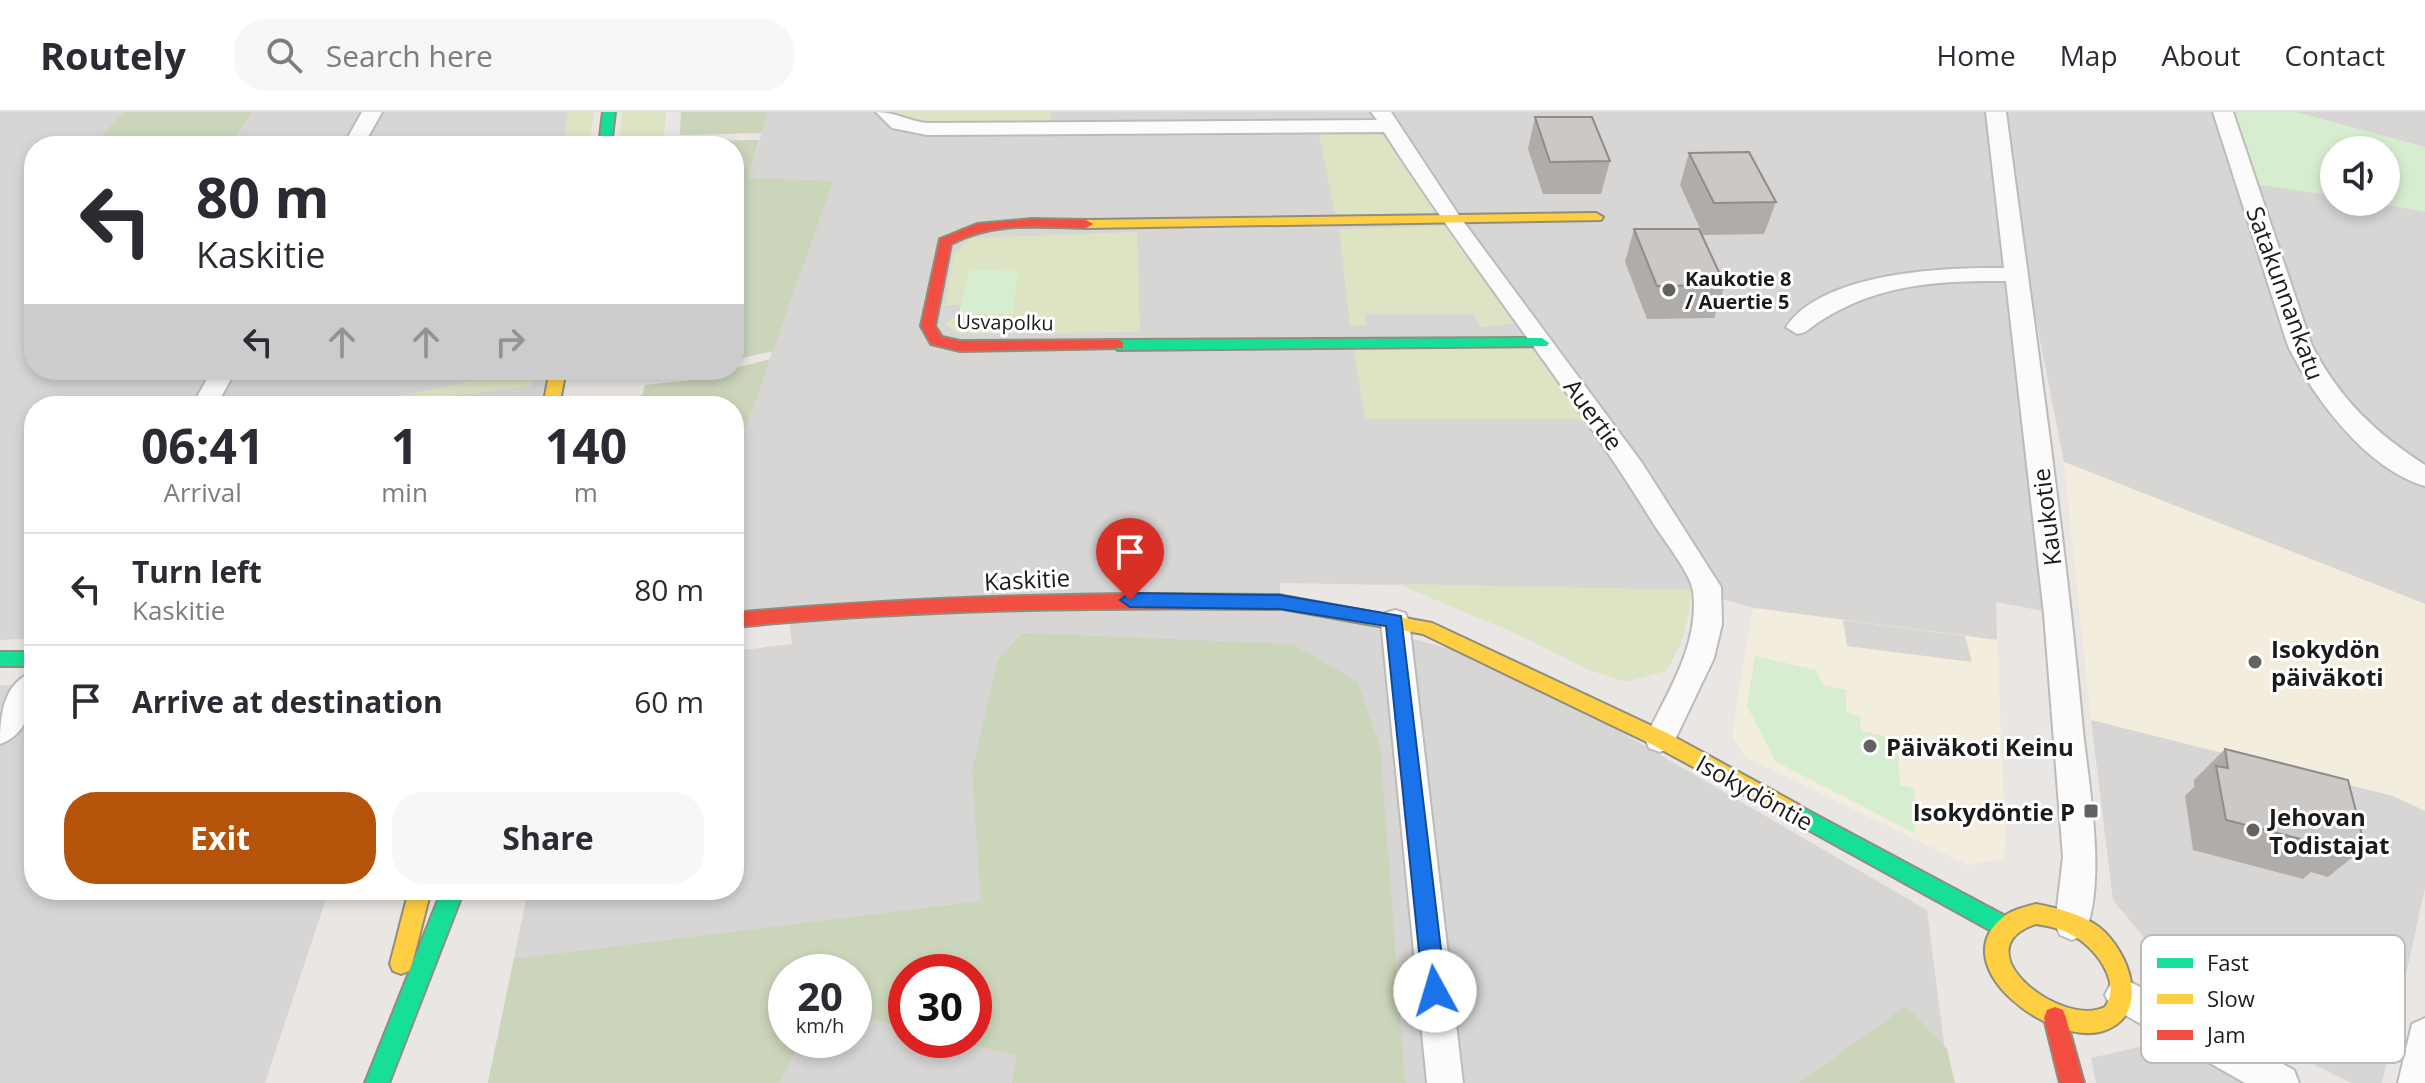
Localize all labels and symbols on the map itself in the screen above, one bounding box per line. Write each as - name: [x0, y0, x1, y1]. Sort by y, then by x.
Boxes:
- street label: Satakunnankatu: [2239, 202, 2333, 384]
- place label: Kaukotie 8 / Auertie 5: [1685, 265, 1792, 315]
- marker: Kaukotie 8 / Auertie 5: [1660, 281, 1678, 299]
- street label: Usvapolku: [956, 308, 1054, 336]
- street label: Auertie: [1557, 371, 1631, 457]
- street label: Kaukotie: [2024, 466, 2068, 568]
- pin: [1096, 518, 1164, 600]
- street label: Kaskitie: [983, 560, 1071, 598]
- place label: Isokydön päiväkoti: [2271, 632, 2384, 693]
- marker: Isokydön päiväkoti: [2246, 653, 2264, 671]
- place label: Päiväkoti Keinu: [1886, 730, 2074, 763]
- marker: Päiväkoti Keinu: [1861, 737, 1879, 755]
- street label: Isokydöntie: [1691, 746, 1819, 838]
- place label: Isokydöntie P: [1913, 795, 2075, 828]
- place label: Jehovan Todistajat: [2267, 800, 2389, 861]
- marker: Isokydöntie P: [2082, 802, 2100, 820]
- marker: Jehovan Todistajat: [2244, 821, 2262, 839]
- legend: [2141, 935, 2405, 1063]
- text: Fast: [2207, 947, 2249, 977]
- position arrow: [1393, 949, 1477, 1033]
- speed limit sign: 30: [888, 954, 992, 1058]
- text: Slow: [2207, 983, 2255, 1013]
- text: Jam: [2205, 1019, 2246, 1049]

